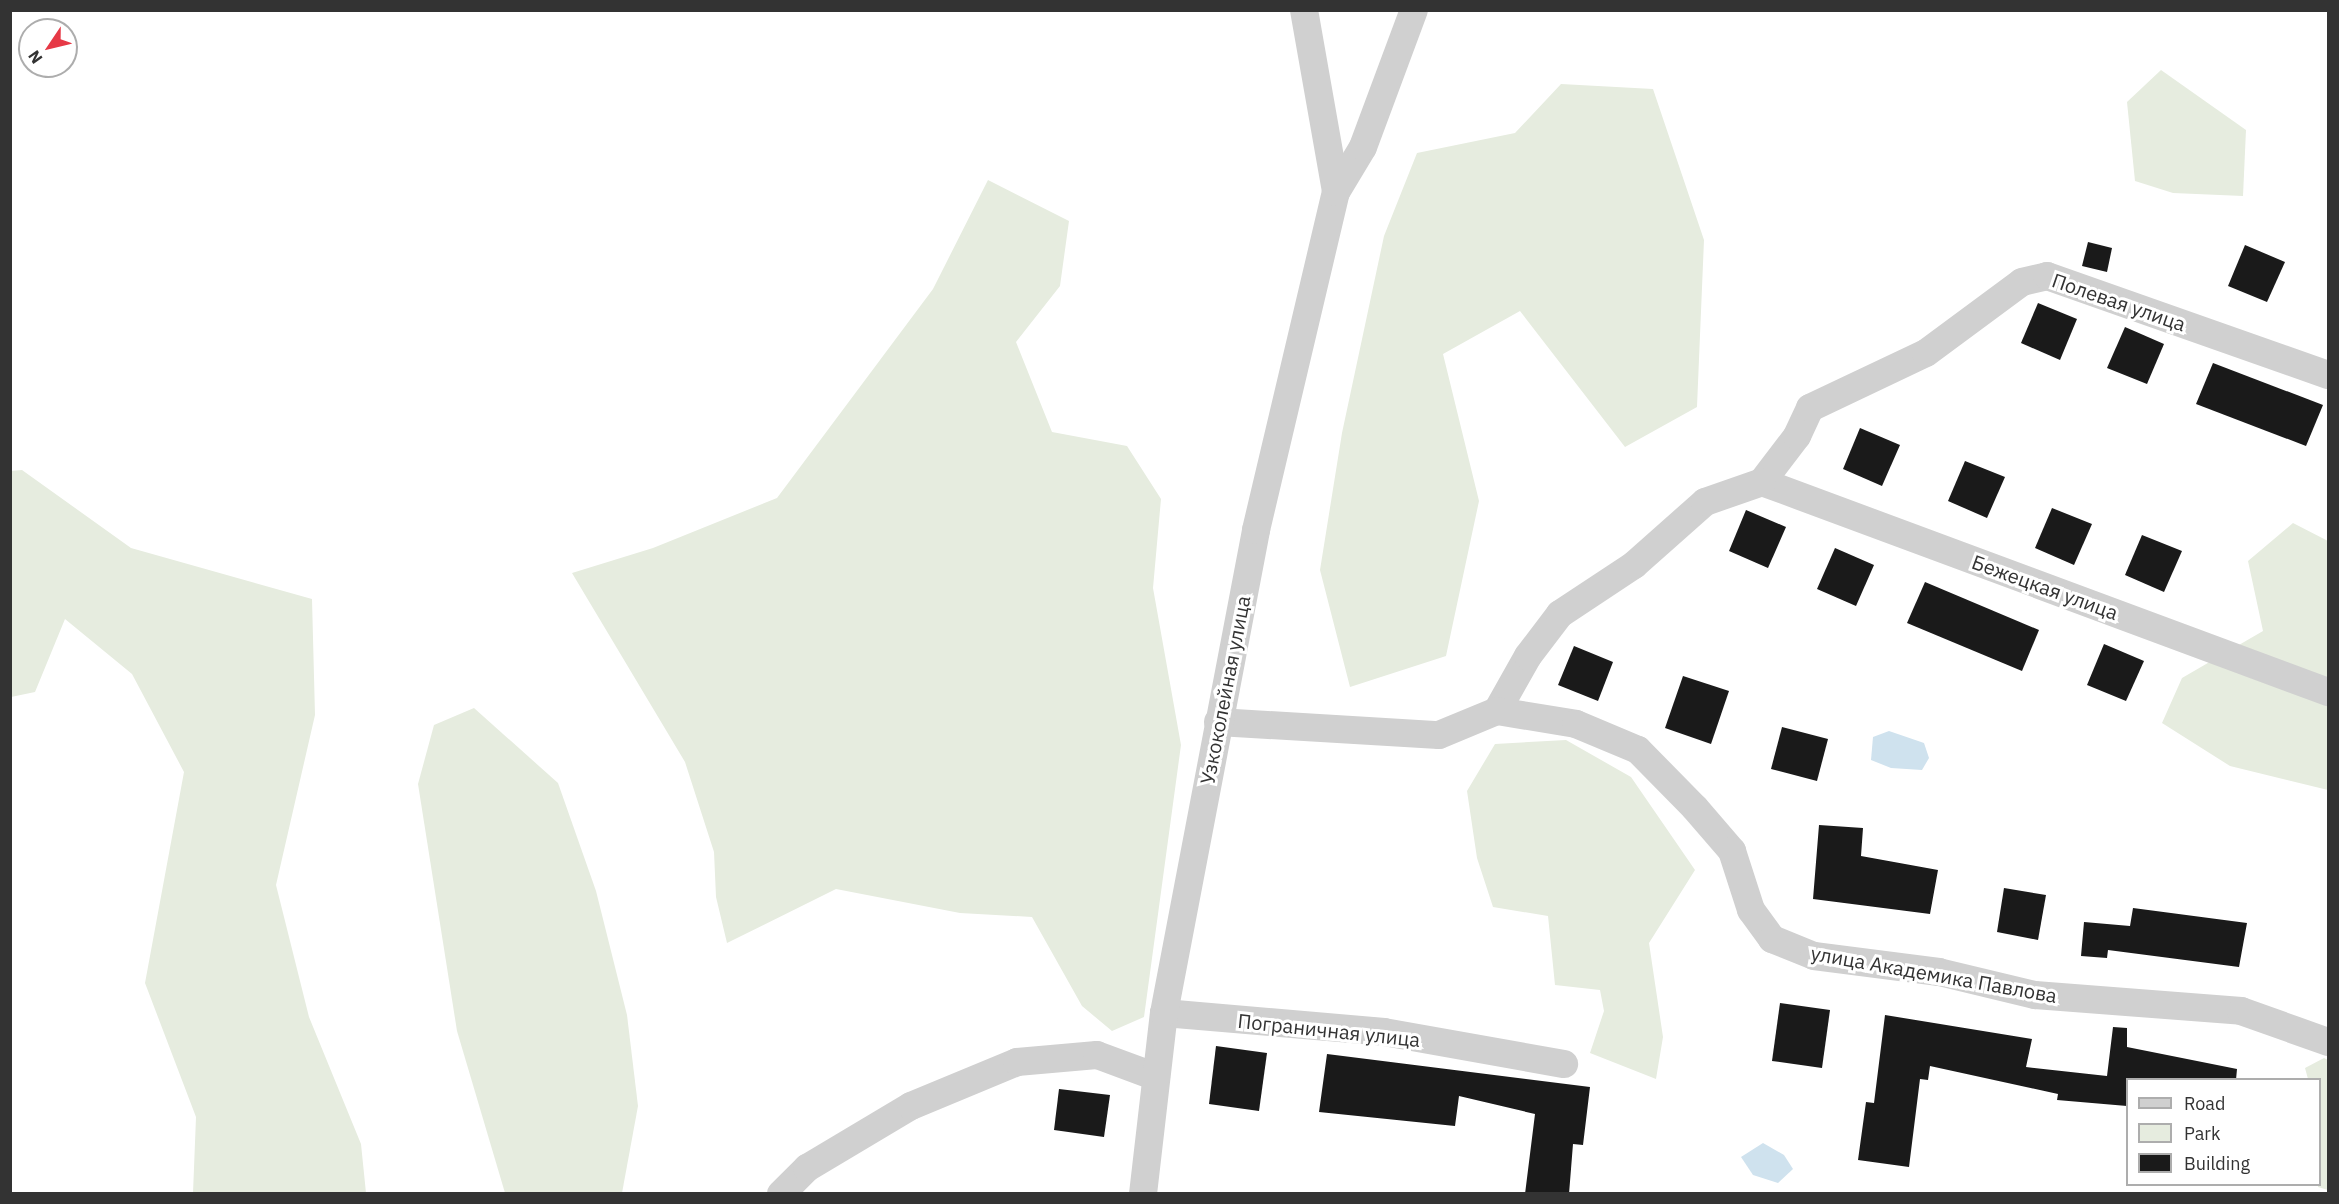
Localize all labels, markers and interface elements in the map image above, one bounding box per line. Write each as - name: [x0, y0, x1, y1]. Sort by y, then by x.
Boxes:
- north arrow: [18, 18, 78, 78]
- text: N: [23, 47, 46, 68]
- street label: Полевая улица: [2049, 268, 2189, 336]
- street label: Бежецкая улица: [1969, 549, 2121, 625]
- street label: Узкоколейная улица: [1195, 594, 1255, 786]
- street label: улица Академика Павлова: [1809, 941, 2059, 1007]
- street label: Пограничная улица: [1236, 1008, 1422, 1052]
- legend: [2126, 1078, 2321, 1186]
- text: Road: [2184, 1092, 2225, 1115]
- text: Park: [2184, 1122, 2220, 1145]
- text: Building: [2184, 1152, 2250, 1175]

